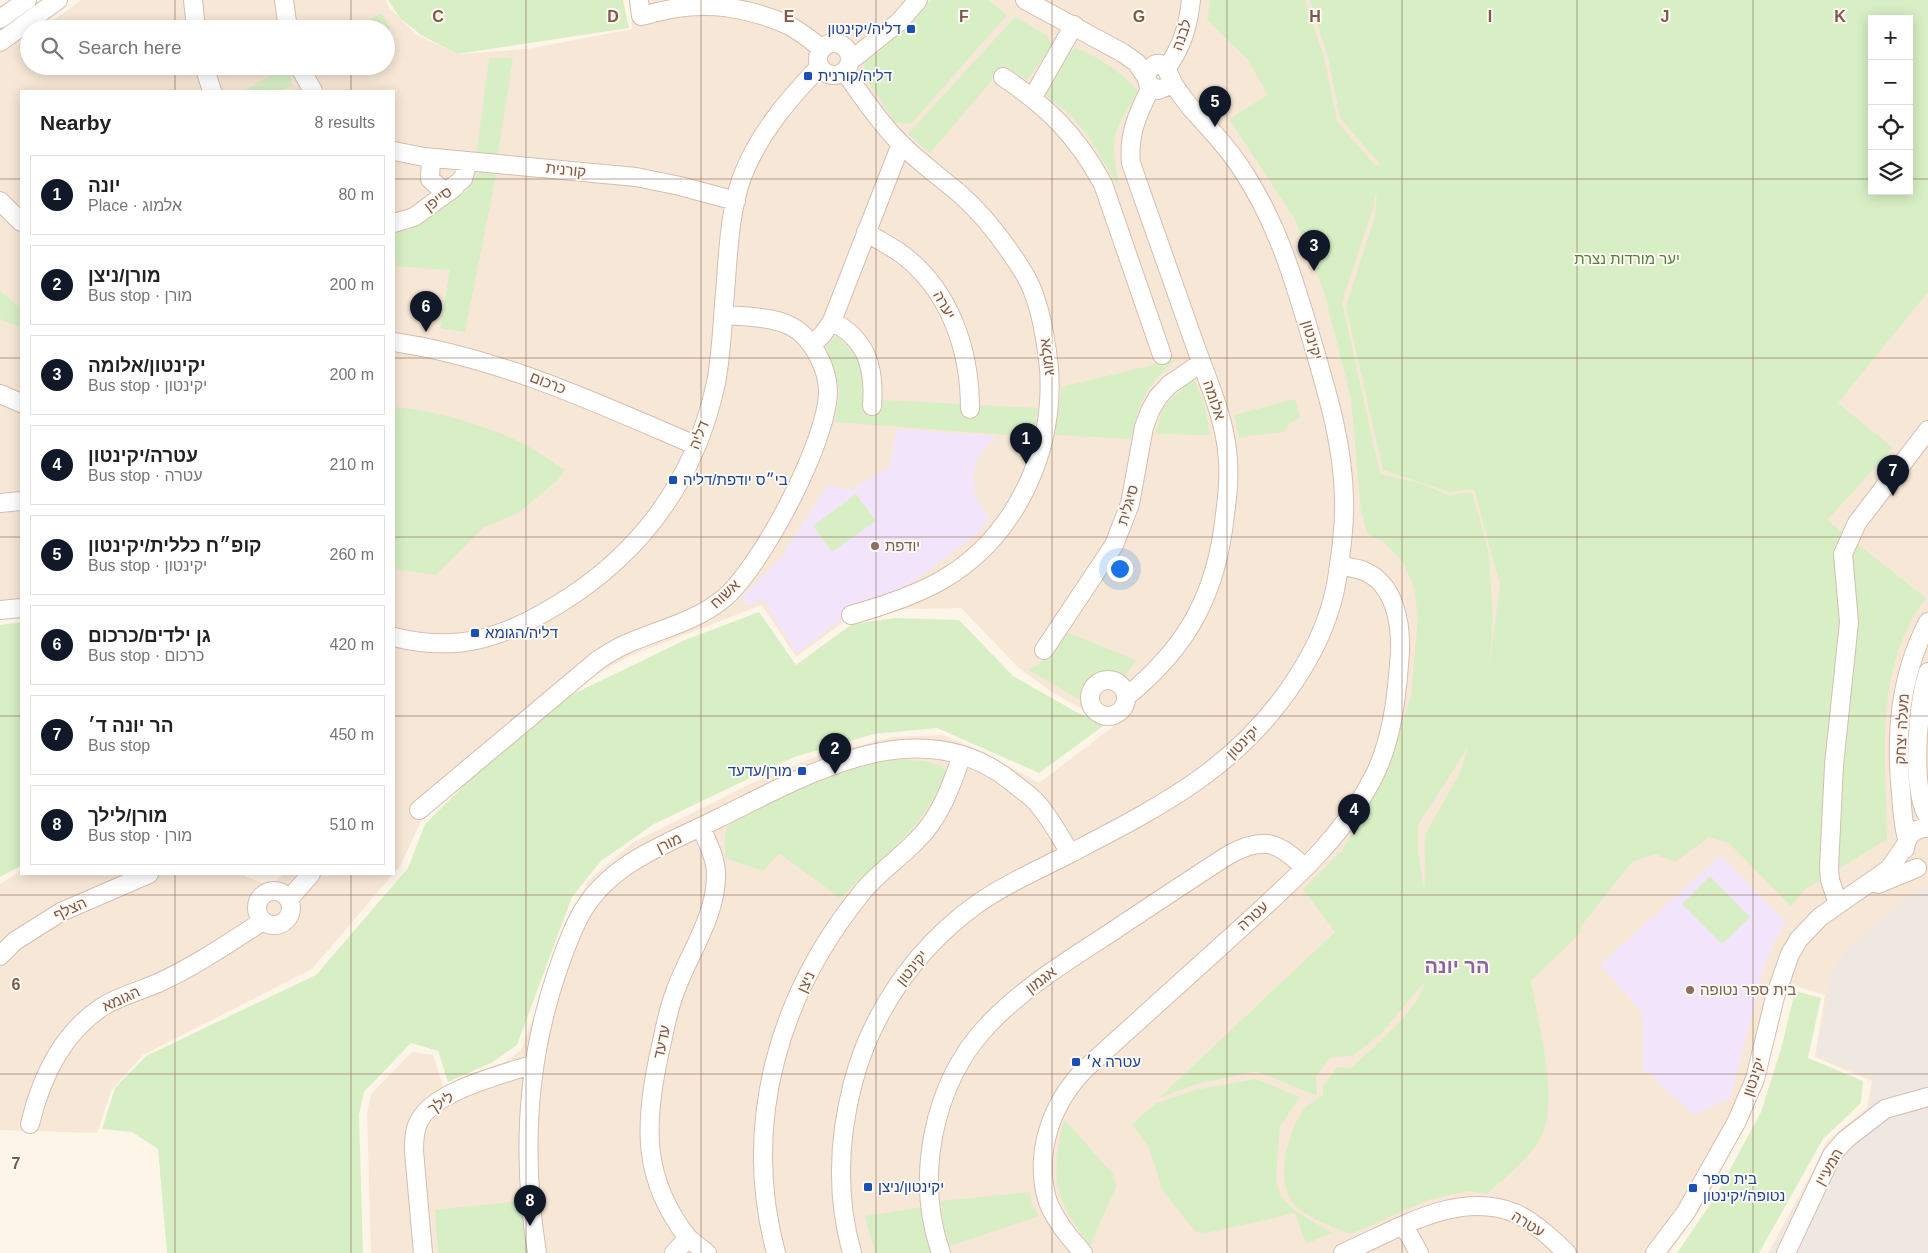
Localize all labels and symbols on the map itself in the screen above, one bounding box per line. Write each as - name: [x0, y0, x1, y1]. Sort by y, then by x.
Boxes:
- text: C: [432, 8, 444, 25]
- text: D: [607, 8, 619, 25]
- text: E: [784, 8, 795, 25]
- text: F: [959, 8, 969, 25]
- text: G: [1133, 8, 1145, 25]
- text: H: [1309, 8, 1321, 25]
- text: I: [1488, 8, 1492, 25]
- text: J: [1661, 8, 1669, 25]
- text: K: [1834, 8, 1846, 25]
- street label: לבנה: [1168, 17, 1195, 53]
- place label: דליה/יקינטון: [827, 20, 901, 37]
- marker: דליה/יקינטון: [905, 23, 917, 35]
- place label: דליה/קורנית: [818, 67, 892, 84]
- marker: דליה/קורנית: [802, 70, 814, 82]
- pin: 5: [1199, 86, 1231, 127]
- street label: קורנית: [545, 159, 587, 180]
- street label: סייפן: [420, 183, 455, 215]
- pin: 3: [1298, 230, 1330, 271]
- park label: יער מורדות נצרת: [1574, 250, 1680, 267]
- street label: יערה: [930, 288, 959, 322]
- pin: 6: [410, 291, 442, 332]
- street label: יקינטון: [1299, 318, 1326, 361]
- street label: אלמוג: [1036, 337, 1057, 377]
- street label: כרכום: [528, 368, 569, 397]
- street label: אלומה: [1200, 378, 1229, 422]
- street label: דליה: [685, 418, 712, 452]
- pin: 1: [1010, 423, 1042, 464]
- pin: 7: [1877, 455, 1909, 496]
- place label: בי״ס יודפת/דליה: [683, 471, 788, 488]
- marker: בי״ס יודפת/דליה: [667, 474, 679, 486]
- street label: סיגלית: [1114, 482, 1141, 527]
- place label: יודפת: [885, 537, 920, 554]
- marker: יודפת: [869, 540, 881, 552]
- your location: [1107, 556, 1133, 582]
- street label: אשוח: [706, 575, 743, 611]
- place label: דליה/הגומא: [485, 624, 558, 641]
- marker: דליה/הגומא: [469, 627, 481, 639]
- street label: מעלה יצחק: [1891, 693, 1912, 765]
- street label: יקינטון: [1222, 721, 1263, 762]
- pin: 2: [819, 733, 851, 774]
- place label: מורן/עדעד: [728, 762, 792, 779]
- marker: מורן/עדעד: [796, 765, 808, 777]
- pin: 4: [1338, 794, 1370, 835]
- street label: מורן: [653, 829, 684, 856]
- street label: הצלף: [50, 894, 89, 924]
- street label: עטרה: [1234, 897, 1272, 934]
- street label: יקינטון: [892, 947, 931, 989]
- district label: הר יונה: [1425, 955, 1489, 977]
- street label: אגמון: [1022, 962, 1060, 997]
- street label: ניצן: [793, 968, 818, 995]
- text: 6: [12, 976, 21, 993]
- place label: בית ספר נטופה: [1700, 981, 1796, 998]
- street label: הגומא: [99, 982, 142, 1015]
- marker: בית ספר נטופה: [1684, 984, 1696, 996]
- street label: עדעד: [650, 1023, 673, 1060]
- place label: עטרה א׳: [1086, 1053, 1141, 1070]
- street label: יקינטון: [1739, 1055, 1768, 1099]
- marker: עטרה א׳: [1070, 1056, 1082, 1068]
- street label: לילך: [425, 1088, 457, 1117]
- street label: המעיין: [1811, 1145, 1846, 1188]
- text: 7: [12, 1155, 21, 1172]
- place label: בית ספר נטופה/יקינטון: [1703, 1170, 1785, 1204]
- place label: יקינטון/ניצן: [878, 1178, 944, 1195]
- marker: יקינטון/ניצן: [862, 1181, 874, 1193]
- marker: בית ספר נטופה/יקינטון: [1687, 1182, 1699, 1194]
- pin: 8: [514, 1185, 546, 1226]
- street label: עטרה: [1509, 1207, 1548, 1240]

